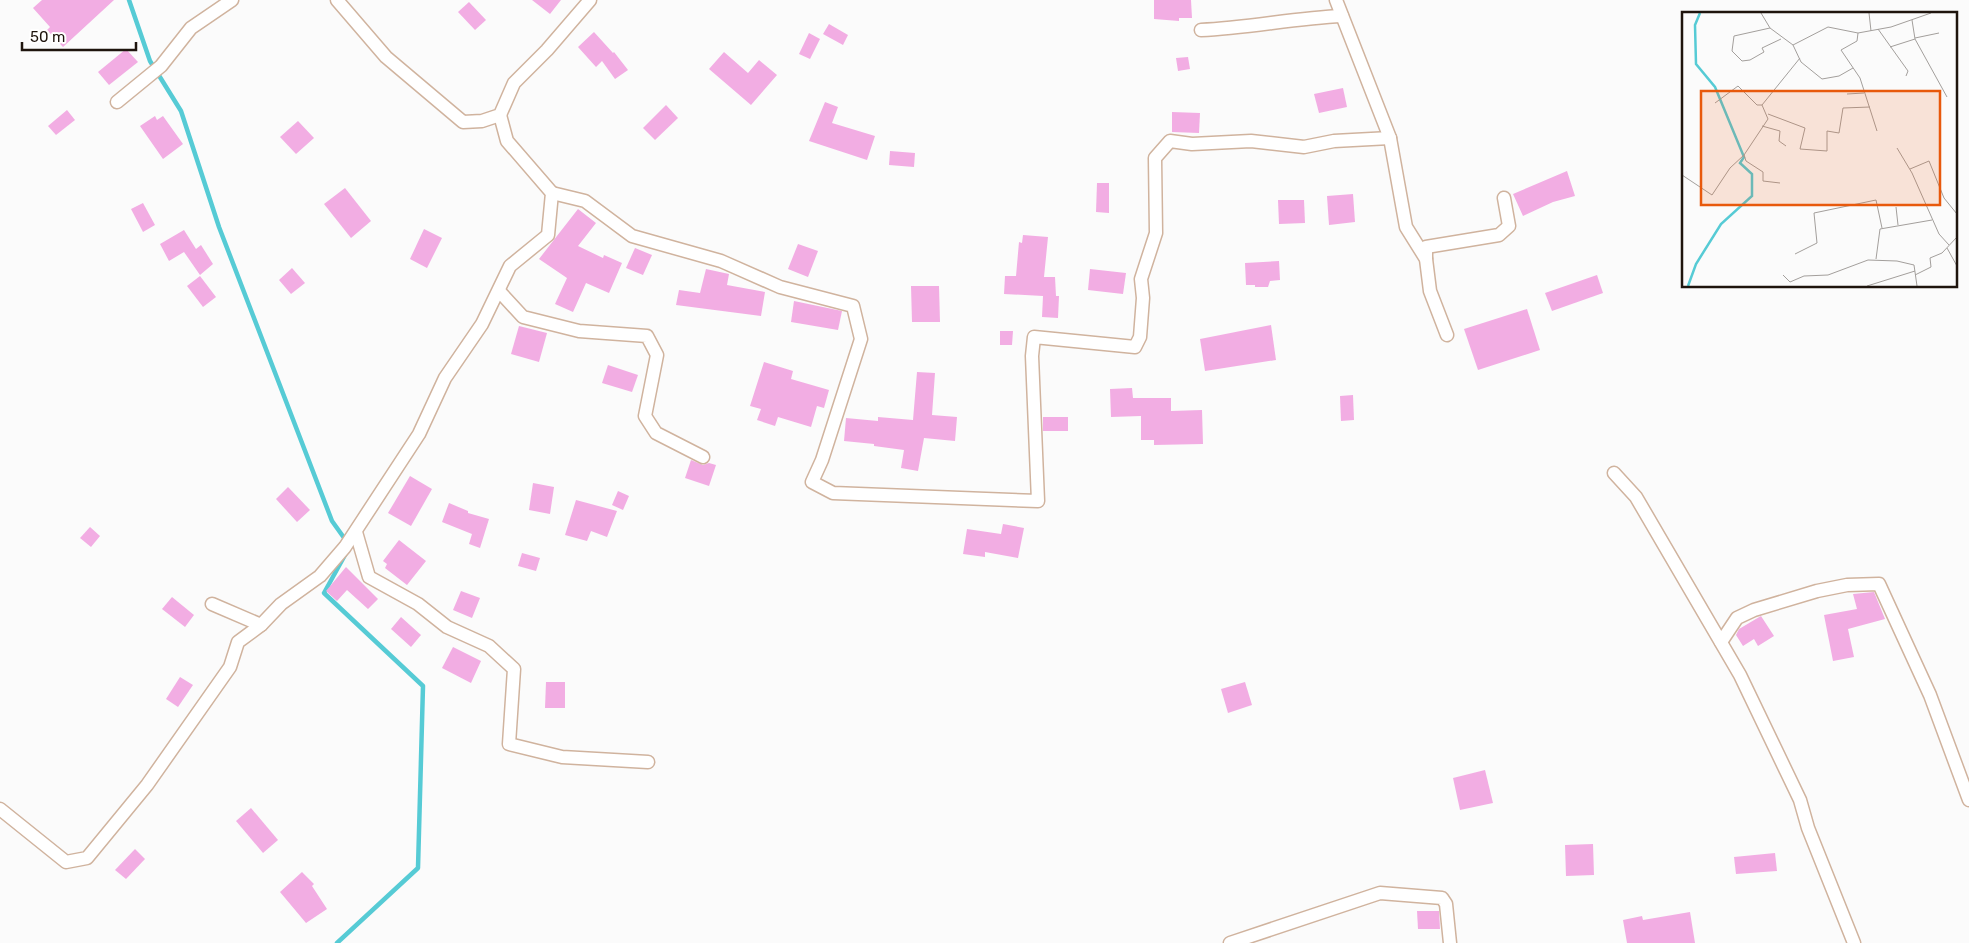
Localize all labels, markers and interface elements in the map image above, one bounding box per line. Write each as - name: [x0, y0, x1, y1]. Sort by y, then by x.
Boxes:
- inset map: [1682, 12, 1956, 288]
- scale bar: [22, 20, 136, 52]
- text: 50 m: [30, 28, 65, 46]

